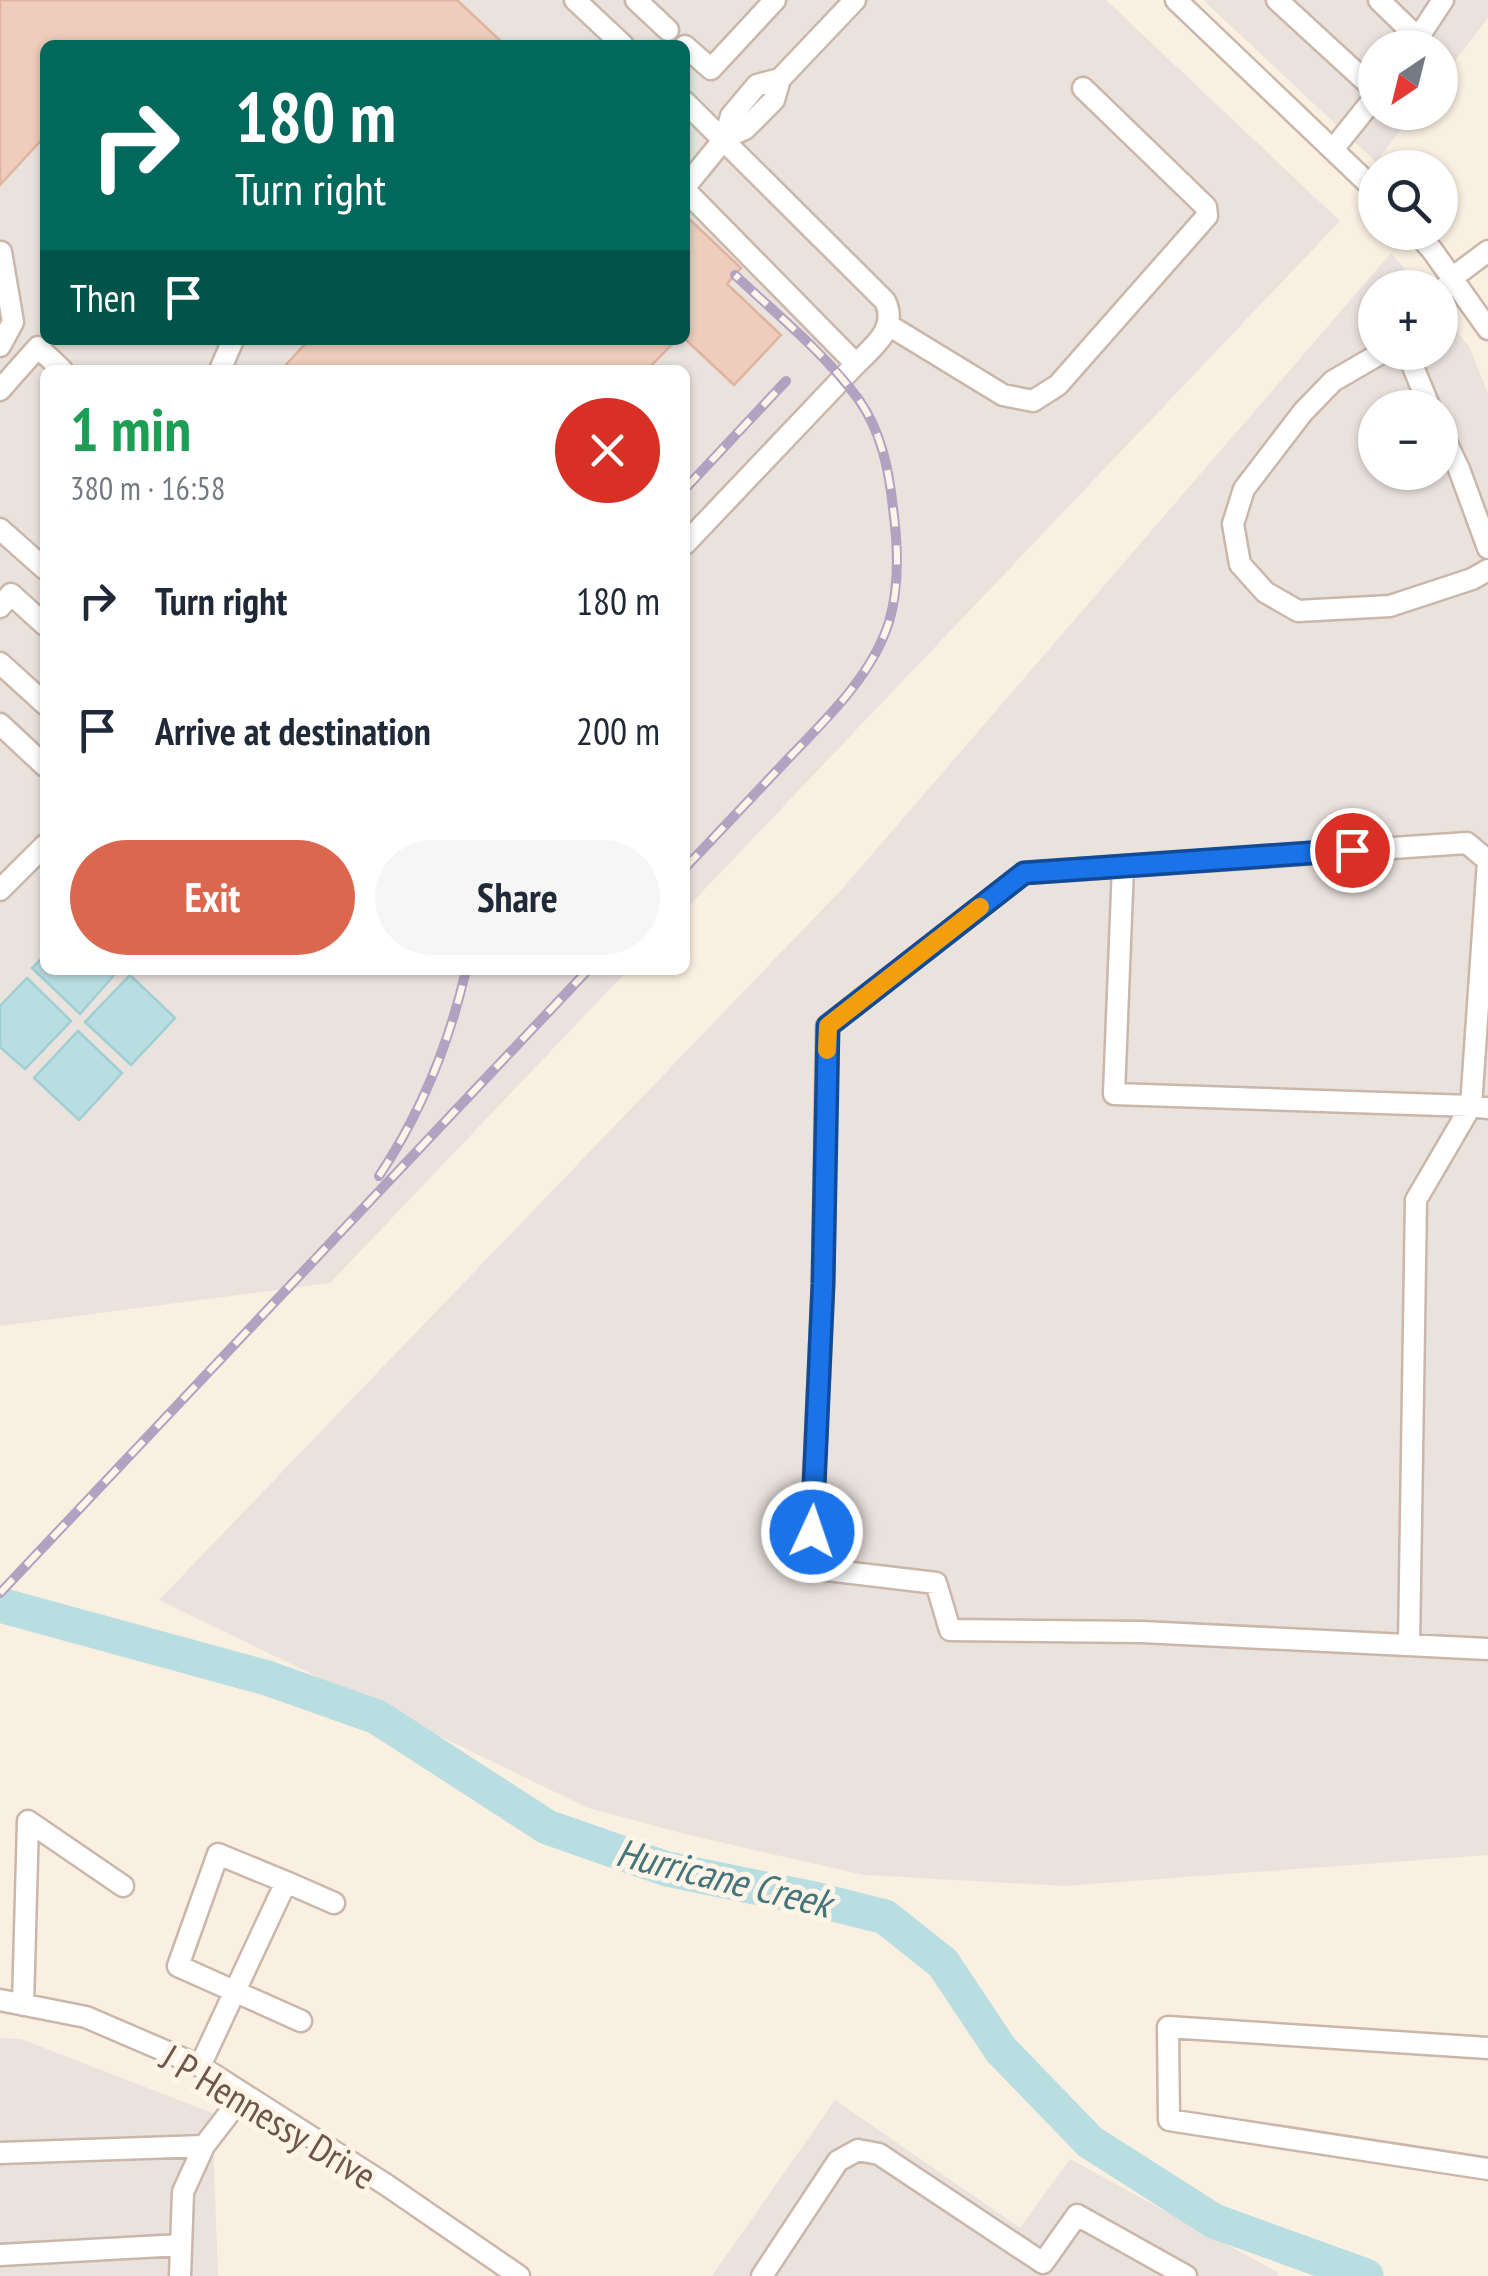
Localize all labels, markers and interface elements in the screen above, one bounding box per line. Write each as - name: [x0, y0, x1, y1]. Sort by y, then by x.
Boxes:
- north arrow: [1358, 30, 1458, 130]
- map controls: [1358, 30, 1458, 490]
- text: 180 m: [235, 71, 396, 161]
- icon: right: [70, 80, 200, 210]
- button: search: [1358, 150, 1458, 250]
- text: Turn right: [235, 159, 386, 217]
- icon: arrive: [156, 270, 211, 325]
- button: +: [1358, 270, 1458, 370]
- text: Then: [70, 273, 136, 322]
- text: 1 min: [70, 390, 191, 468]
- button: −: [1358, 390, 1458, 490]
- button: close: [555, 398, 660, 503]
- text: 380 m · 16:58: [70, 467, 225, 509]
- icon: right: [70, 573, 125, 628]
- text: Turn right: [155, 576, 287, 625]
- text: 180 m: [576, 576, 660, 625]
- icon: arrive: [70, 703, 125, 758]
- text: Arrive at destination: [155, 706, 431, 755]
- text: 200 m: [576, 706, 660, 755]
- pin: [1310, 808, 1395, 893]
- icon: arrive: [1325, 823, 1380, 878]
- button: Exit: [70, 840, 355, 955]
- button: Share: [375, 840, 660, 955]
- position arrow: [760, 1480, 864, 1584]
- water label: Hurricane Creek: [611, 1825, 841, 1930]
- street label: J P Hennessy Drive: [152, 2032, 385, 2199]

